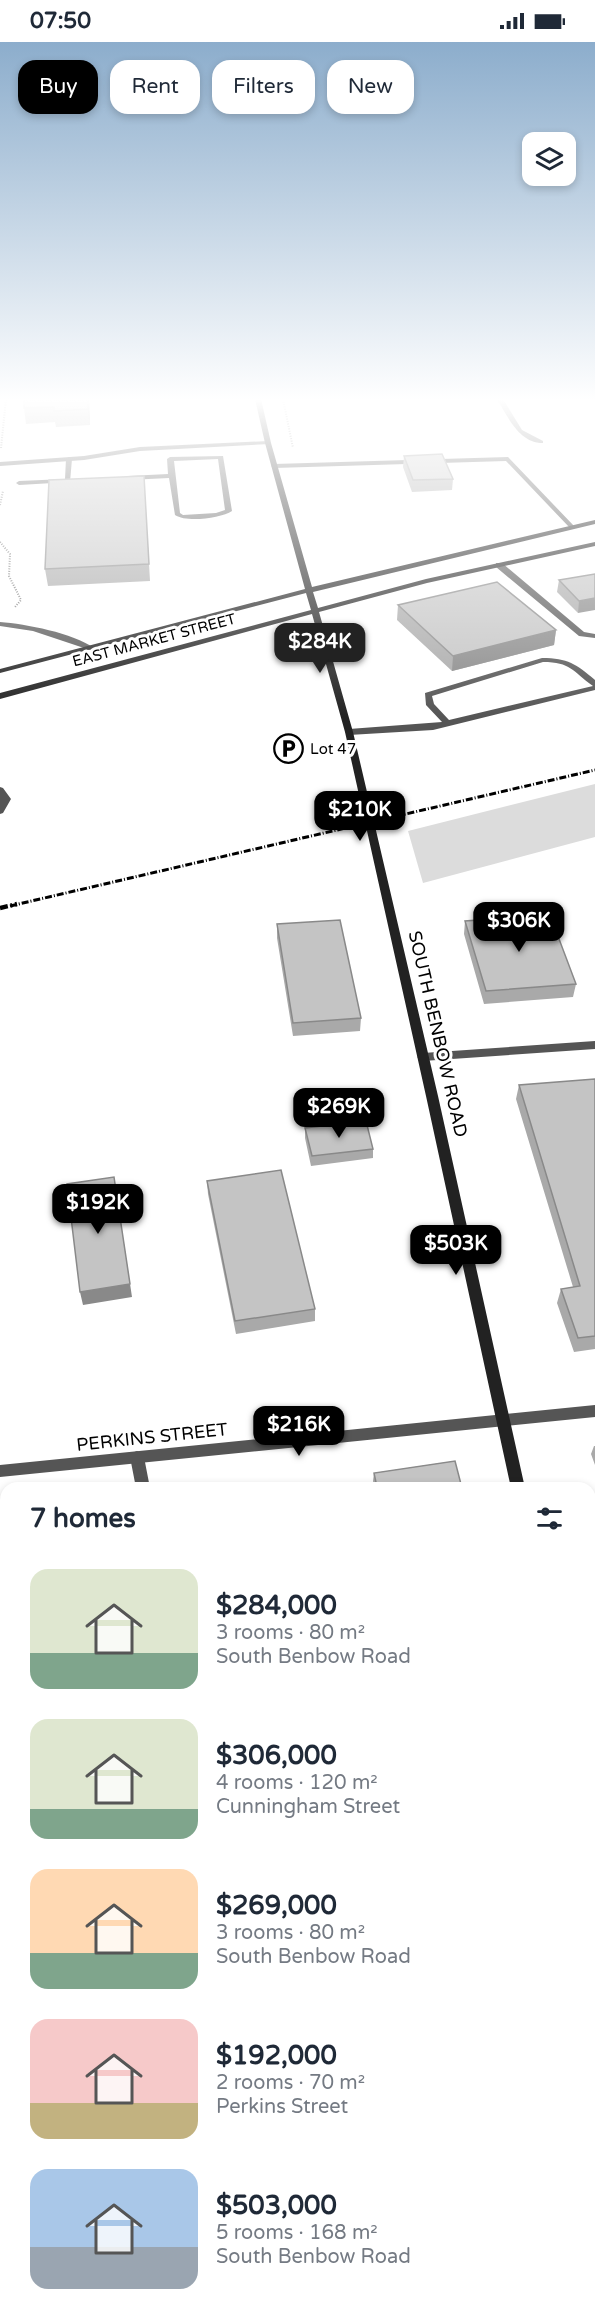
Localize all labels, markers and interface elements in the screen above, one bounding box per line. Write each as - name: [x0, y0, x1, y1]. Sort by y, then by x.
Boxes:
- text: 07:50: [30, 8, 91, 34]
- chip: Buy: [18, 60, 98, 114]
- chip: Rent: [110, 60, 200, 114]
- chip: Filters: [212, 60, 315, 114]
- chip: New: [327, 60, 414, 114]
- map controls: [522, 132, 576, 186]
- button: layers: [522, 132, 576, 186]
- street label: EAST MARKET STREET: [70, 610, 238, 670]
- pin: $284K: [278, 623, 362, 674]
- text: $284K: [288, 630, 352, 654]
- parking icon: Lot 47: [273, 733, 305, 765]
- place label: Lot 47: [310, 740, 356, 758]
- pin: $210K: [318, 791, 402, 842]
- text: $210K: [328, 798, 392, 822]
- pin: $306K: [477, 902, 561, 953]
- text: $306K: [487, 909, 551, 933]
- street label: SOUTH BENBOW ROAD: [404, 929, 472, 1139]
- pin: $269K: [297, 1088, 381, 1139]
- text: $269K: [307, 1095, 371, 1119]
- pin: $192K: [56, 1184, 140, 1235]
- text: $192K: [66, 1191, 130, 1215]
- pin: $503K: [414, 1225, 498, 1276]
- text: $503K: [424, 1232, 488, 1256]
- pin: $216K: [257, 1406, 341, 1457]
- text: $216K: [267, 1413, 331, 1437]
- street label: PERKINS STREET: [75, 1418, 229, 1456]
- icon: filters: [533, 1502, 566, 1535]
- text: 7 homes: [30, 1503, 136, 1534]
- text: $284,000: [216, 1590, 337, 1621]
- icon: home: [78, 1593, 150, 1665]
- text: 3 rooms · 80 m²: [216, 1621, 365, 1645]
- text: South Benbow Road: [216, 1645, 411, 1669]
- text: $306,000: [216, 1740, 337, 1771]
- icon: home: [78, 1743, 150, 1815]
- text: 4 rooms · 120 m²: [216, 1771, 378, 1795]
- text: Cunningham Street: [216, 1795, 400, 1819]
- text: $269,000: [216, 1890, 337, 1921]
- icon: home: [78, 1893, 150, 1965]
- text: 3 rooms · 80 m²: [216, 1921, 365, 1945]
- text: South Benbow Road: [216, 1945, 411, 1969]
- text: $192,000: [216, 2040, 337, 2071]
- icon: home: [78, 2043, 150, 2115]
- text: 2 rooms · 70 m²: [216, 2071, 365, 2095]
- text: Perkins Street: [216, 2095, 348, 2119]
- text: $503,000: [216, 2190, 337, 2221]
- icon: home: [78, 2193, 150, 2265]
- text: 5 rooms · 168 m²: [216, 2221, 378, 2245]
- text: South Benbow Road: [216, 2245, 411, 2269]

